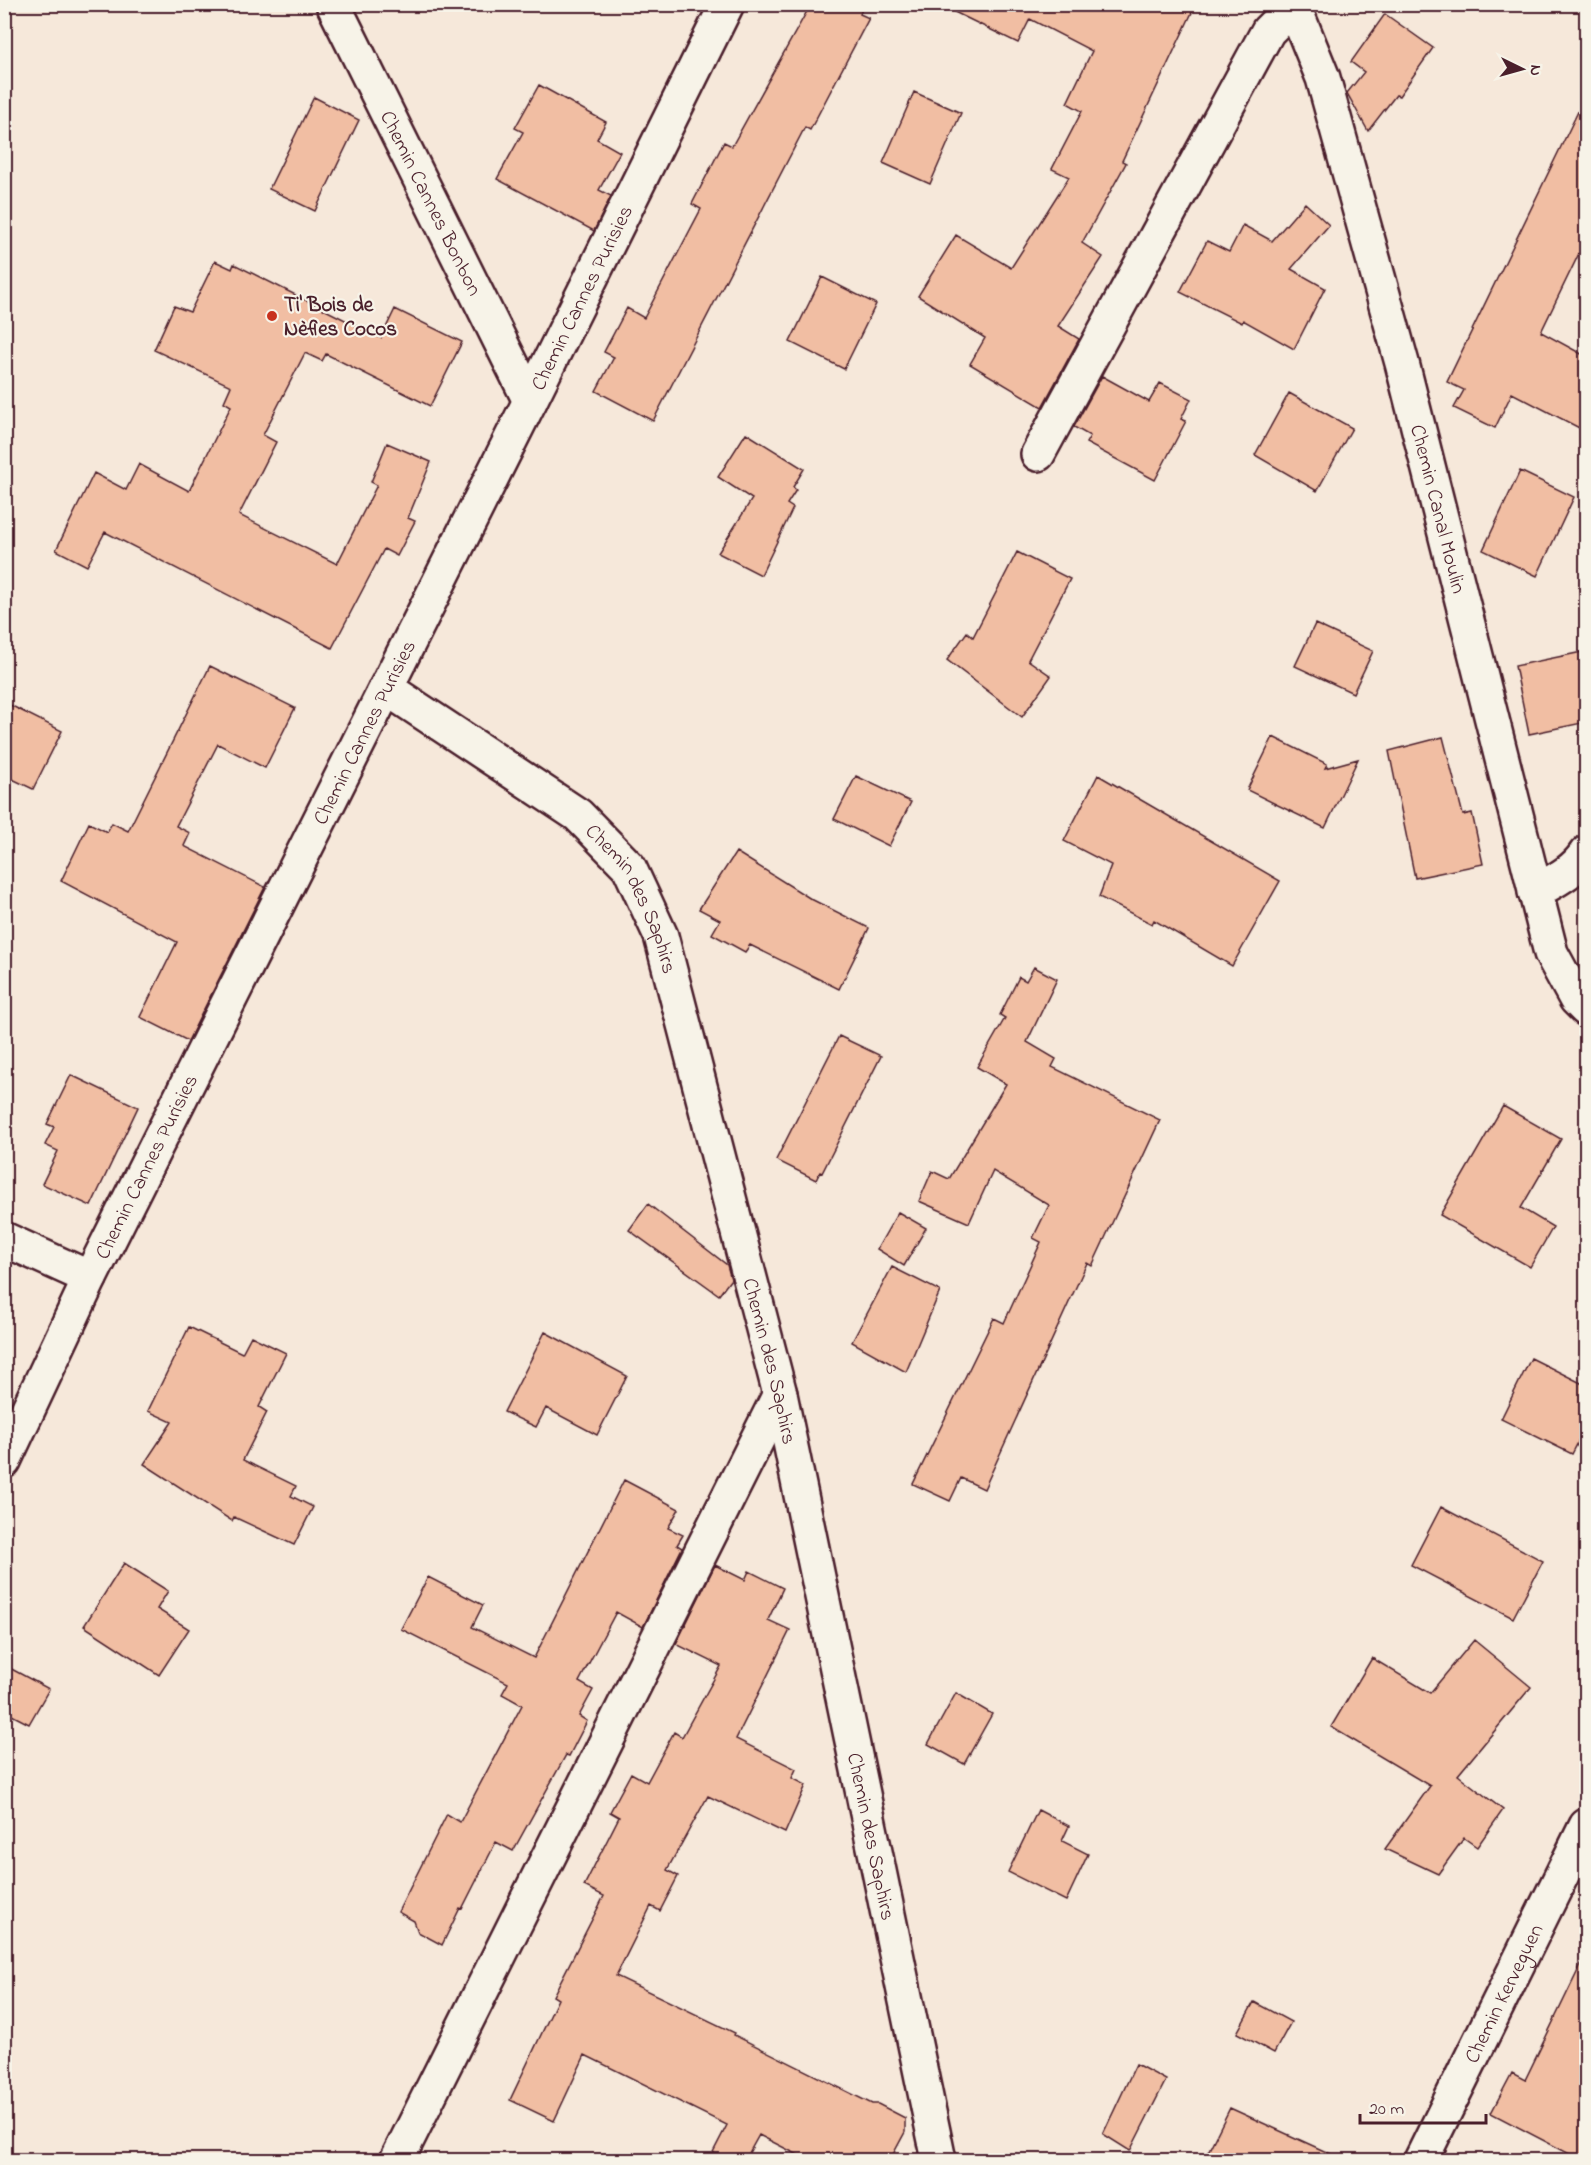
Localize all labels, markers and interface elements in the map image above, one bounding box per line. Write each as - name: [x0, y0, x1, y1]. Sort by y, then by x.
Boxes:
- north arrow: [1492, 39, 1552, 99]
- text: N: [1523, 64, 1547, 77]
- street label: Chemin Cannes Bonbon: [371, 106, 489, 302]
- street label: Chemin Cannes Purisies: [525, 201, 642, 396]
- place label: Ti' Bois de Nèfles Cocos: [284, 291, 397, 345]
- marker: Ti' Bois de Nèfles Cocos: [265, 309, 279, 323]
- street label: Chemin Canal Moulin: [1401, 422, 1473, 597]
- street label: Chemin Cannes Purisies: [307, 635, 425, 831]
- street label: Chemin des Saphirs: [577, 818, 683, 977]
- street label: Chemin Cannes Purisies: [89, 1070, 207, 1265]
- street label: Chemin des Saphirs: [733, 1275, 803, 1447]
- street label: Chemin des Saphirs: [838, 1750, 902, 1923]
- street label: Chemin Kerveguen: [1458, 1919, 1552, 2069]
- scale bar: [1360, 2087, 1486, 2125]
- text: 20 m: [1369, 2097, 1404, 2123]

